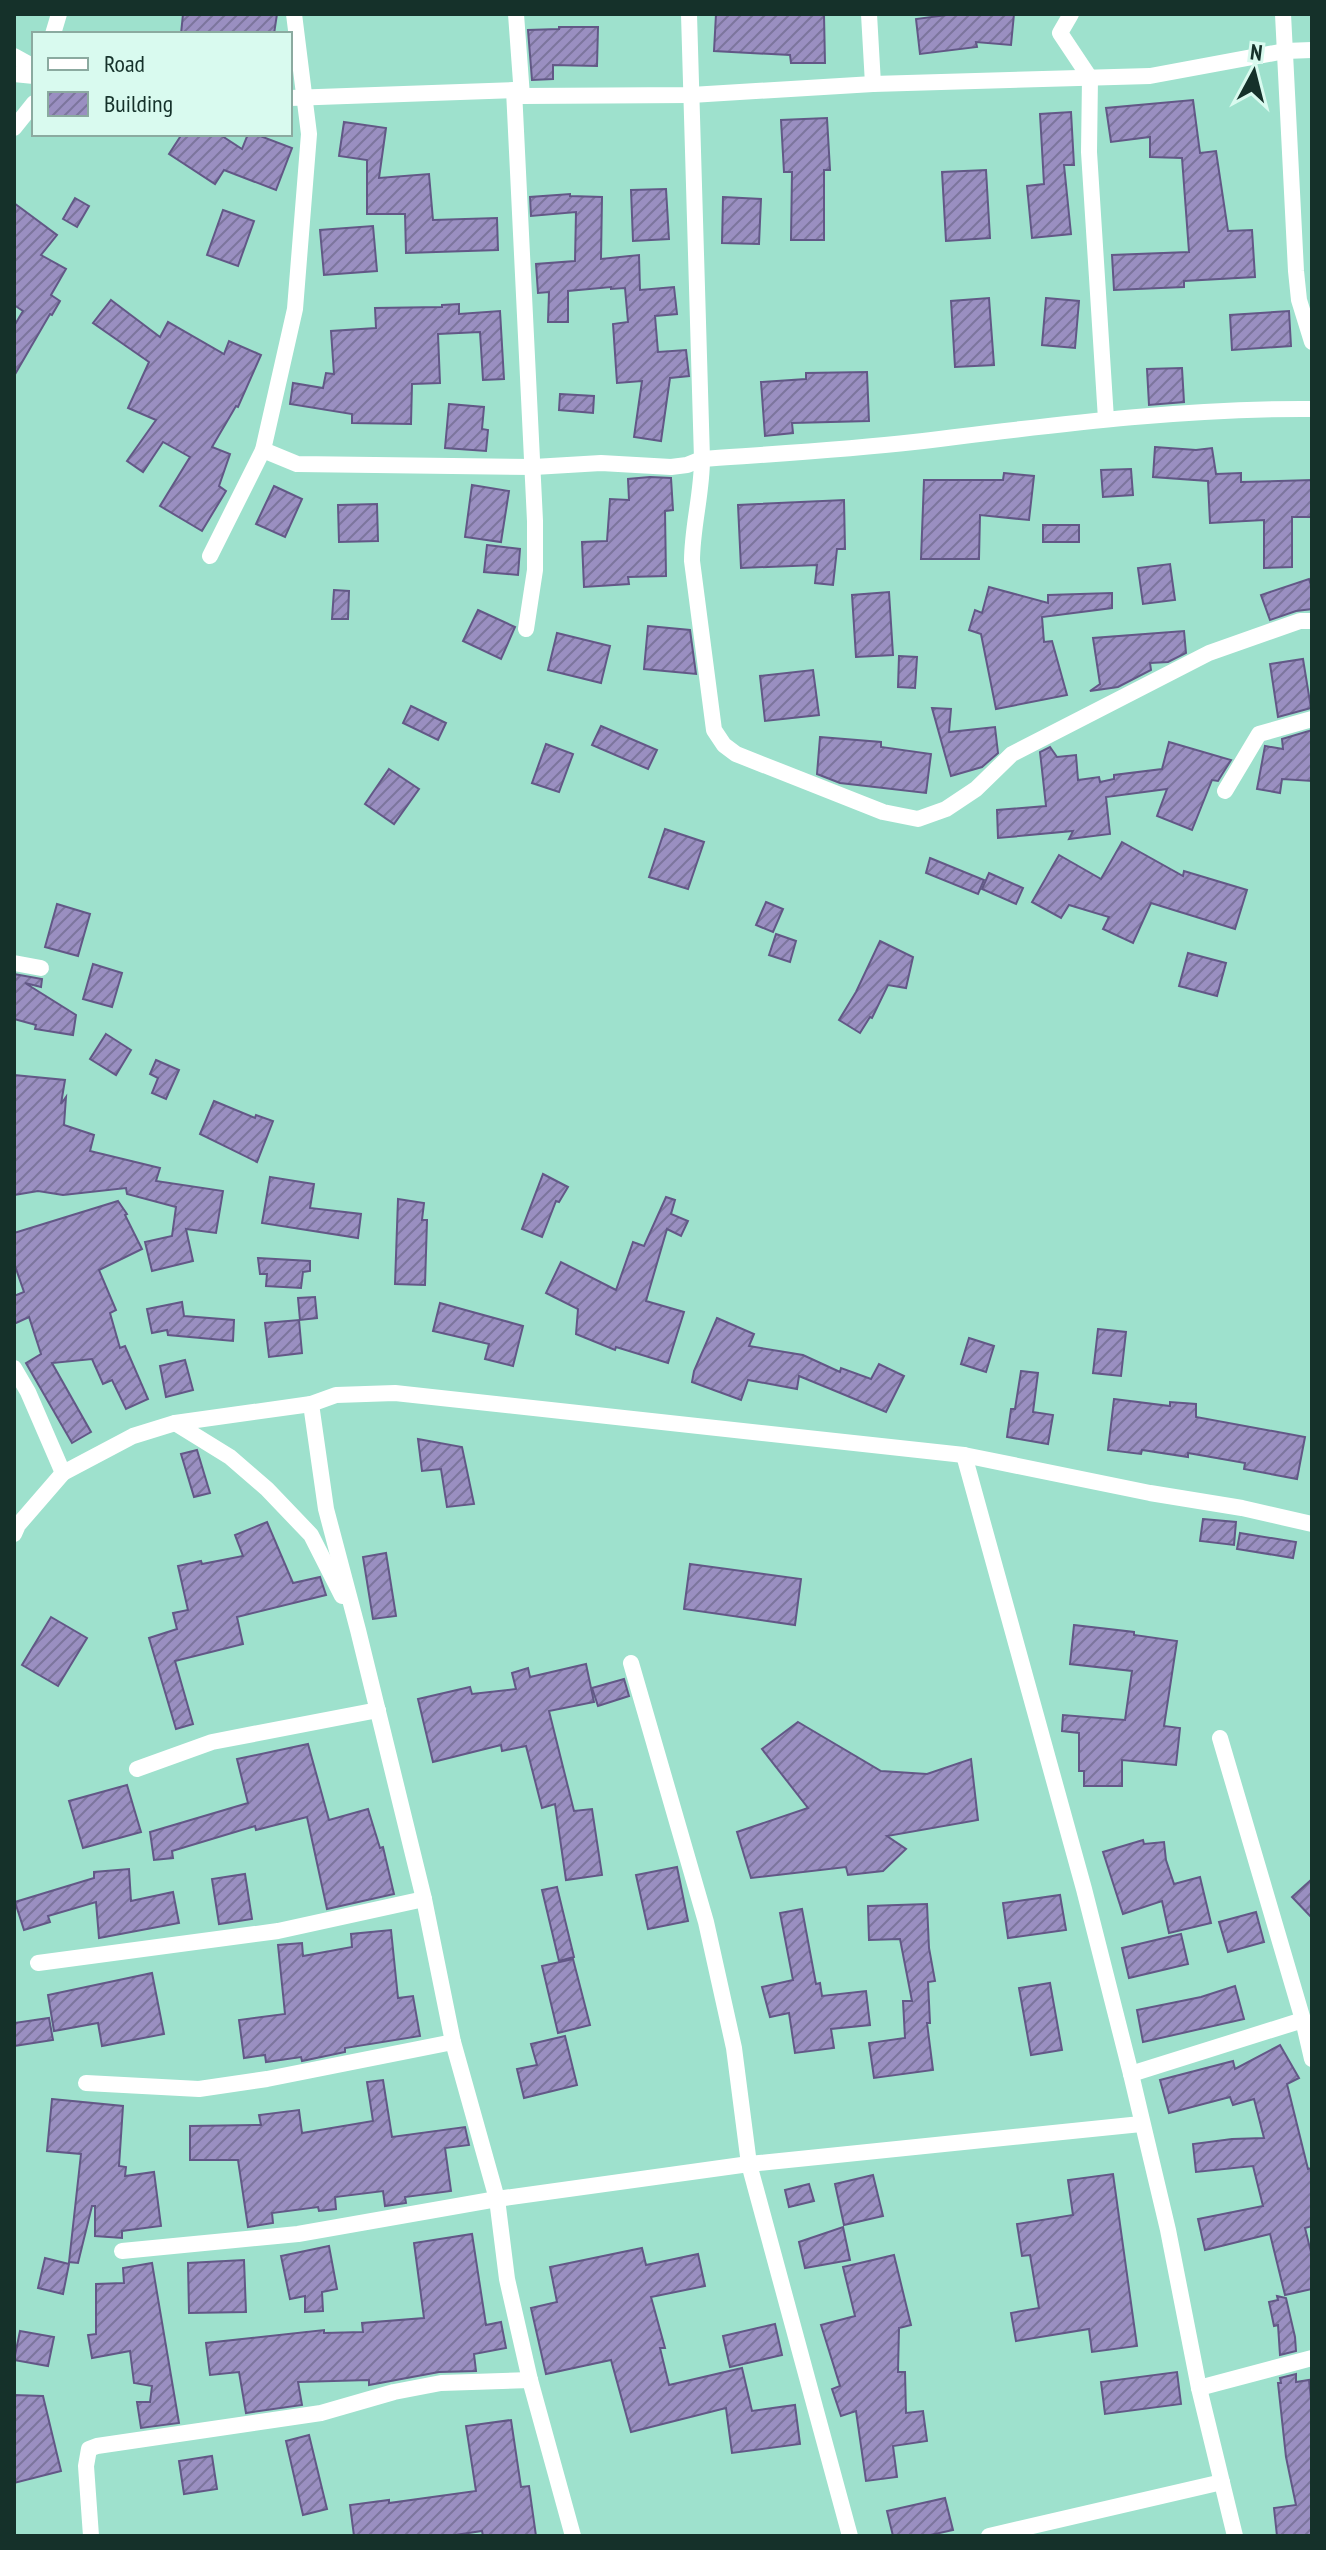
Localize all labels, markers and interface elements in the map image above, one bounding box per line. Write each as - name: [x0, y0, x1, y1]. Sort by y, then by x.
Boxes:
- legend: [32, 32, 292, 136]
- north arrow: [1214, 32, 1294, 112]
- text: N: [1249, 38, 1264, 67]
- text: Road: [104, 48, 145, 79]
- text: Building: [104, 88, 173, 119]

